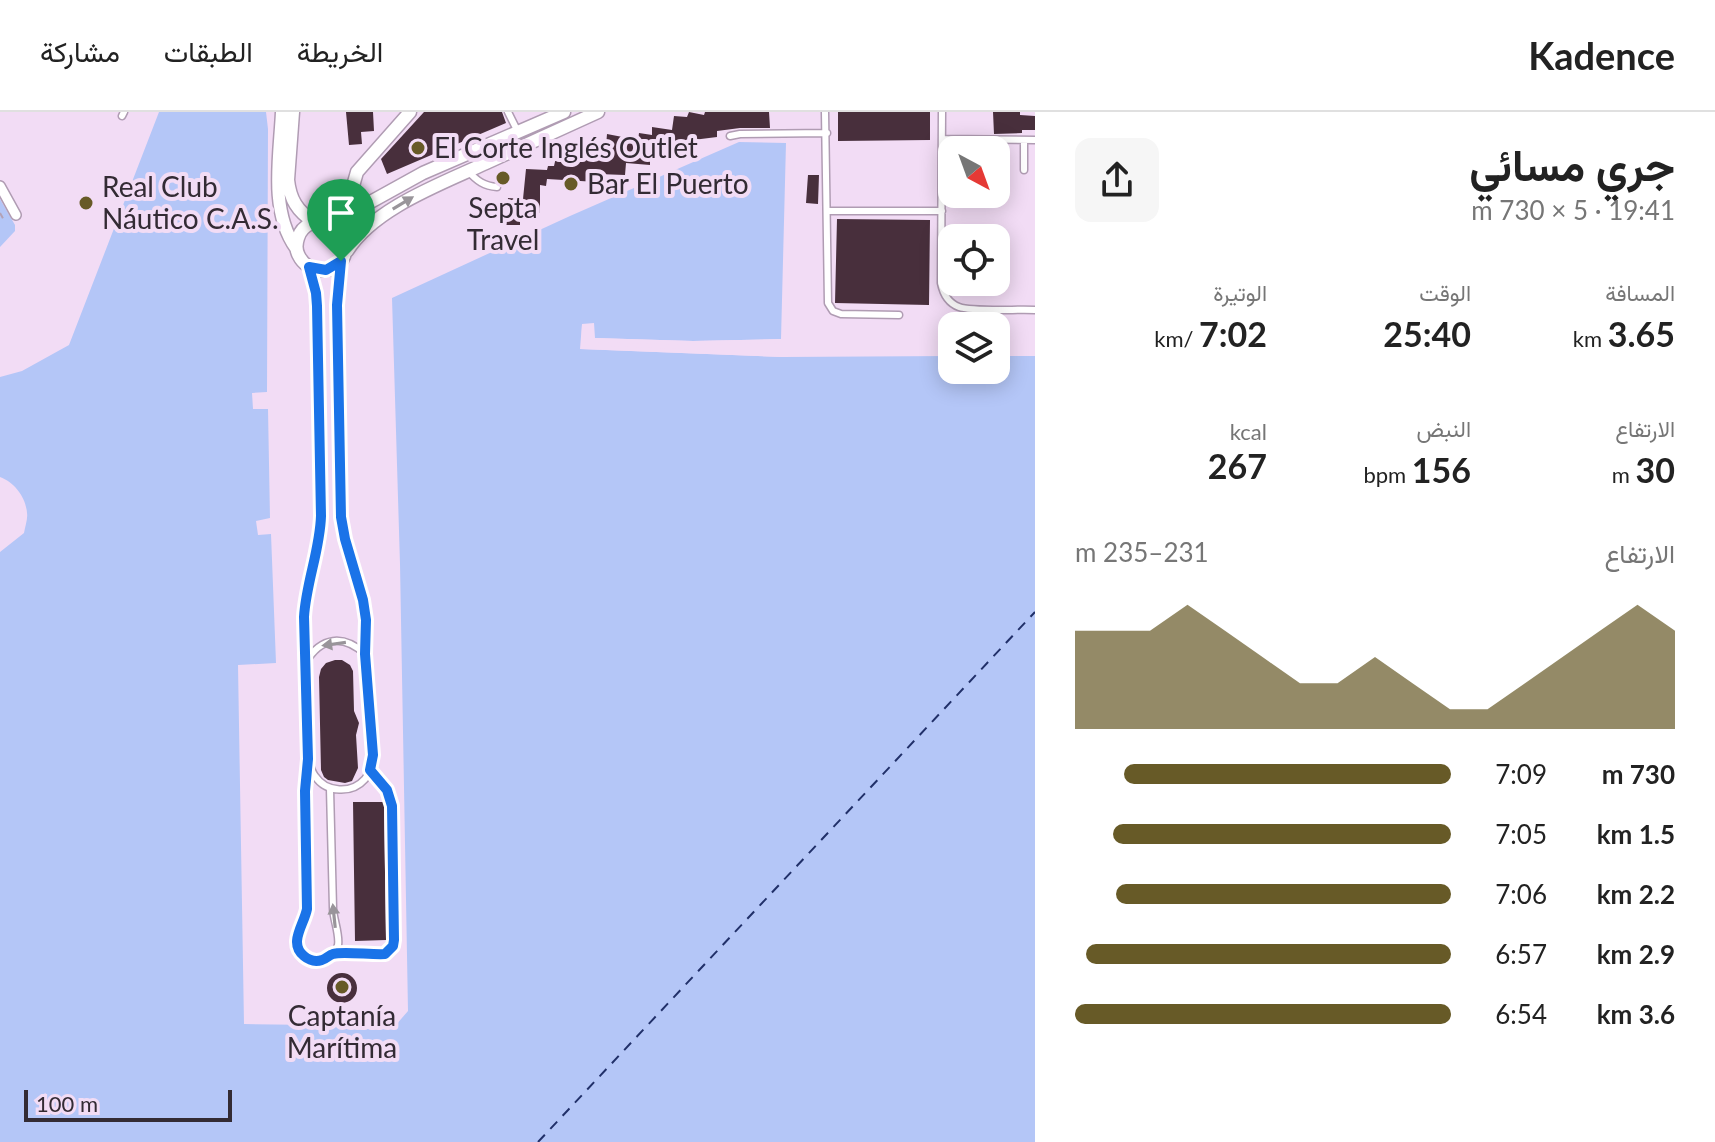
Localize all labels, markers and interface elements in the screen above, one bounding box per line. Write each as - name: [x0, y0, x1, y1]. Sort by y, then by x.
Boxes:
- text: Kadence: [1528, 32, 1675, 78]
- text: مشاركة: [40, 34, 120, 68]
- text: الطبقات: [164, 34, 253, 68]
- text: الخريطة: [297, 34, 383, 68]
- place label: El Corte Inglés Outlet: [434, 130, 698, 164]
- north arrow: [938, 136, 1010, 208]
- map controls: [938, 136, 1010, 384]
- button: share: [1075, 138, 1159, 222]
- text: جري مسائي: [1469, 138, 1675, 190]
- marker: El Corte Inglés Outlet: [409, 139, 427, 157]
- place label: Bar El Puerto: [587, 166, 749, 200]
- place label: Real Club Náutico C.A.S.: [102, 169, 279, 235]
- marker: Septa Travel: [494, 169, 512, 187]
- marker: Bar El Puerto: [562, 175, 580, 193]
- pin: [307, 179, 375, 261]
- place label: Septa Travel: [467, 190, 539, 256]
- icon: arrive: [319, 191, 363, 235]
- marker: Real Club Náutico C.A.S.: [77, 194, 95, 212]
- text: 19:41 · 5 × 730 m: [1471, 194, 1675, 226]
- one-way arrow: [392, 196, 414, 210]
- button: locate: [938, 224, 1010, 296]
- text: الوتيرة: [1213, 279, 1267, 306]
- text: الوقت: [1419, 279, 1471, 306]
- text: المسافة: [1605, 279, 1675, 306]
- button: layers: [938, 312, 1010, 384]
- text: 7:02: [1199, 313, 1267, 354]
- text: 25:40: [1383, 313, 1471, 354]
- text: 3.65: [1608, 313, 1675, 354]
- text: /km: [1154, 325, 1199, 352]
- text: km: [1573, 325, 1608, 352]
- text: النبض: [1417, 415, 1471, 442]
- text: الارتفاع: [1615, 415, 1675, 442]
- text: kcal: [1230, 418, 1267, 445]
- text: 267: [1208, 445, 1267, 486]
- text: 156: [1412, 449, 1471, 490]
- text: 30: [1636, 449, 1675, 490]
- text: bpm: [1363, 461, 1412, 488]
- text: m: [1612, 461, 1636, 488]
- text: 231–235 m: [1075, 536, 1209, 568]
- text: الارتفاع: [1604, 537, 1675, 569]
- one-way arrow: [321, 638, 346, 651]
- text: 7:09: [1495, 758, 1547, 790]
- text: 730 m: [1602, 758, 1675, 790]
- text: 7:05: [1495, 818, 1547, 850]
- text: 1.5 km: [1597, 818, 1675, 850]
- text: 7:06: [1495, 878, 1547, 910]
- text: 2.2 km: [1597, 878, 1675, 910]
- one-way arrow: [328, 903, 341, 928]
- text: 6:57: [1495, 938, 1547, 970]
- text: 2.9 km: [1597, 938, 1675, 970]
- marker: Captanía Marítima: [333, 978, 351, 996]
- place label: Captanía Marítima: [287, 998, 397, 1064]
- text: 6:54: [1495, 998, 1547, 1030]
- text: 3.6 km: [1597, 998, 1675, 1030]
- scale bar: [24, 1086, 232, 1122]
- text: 100 m: [36, 1090, 98, 1117]

